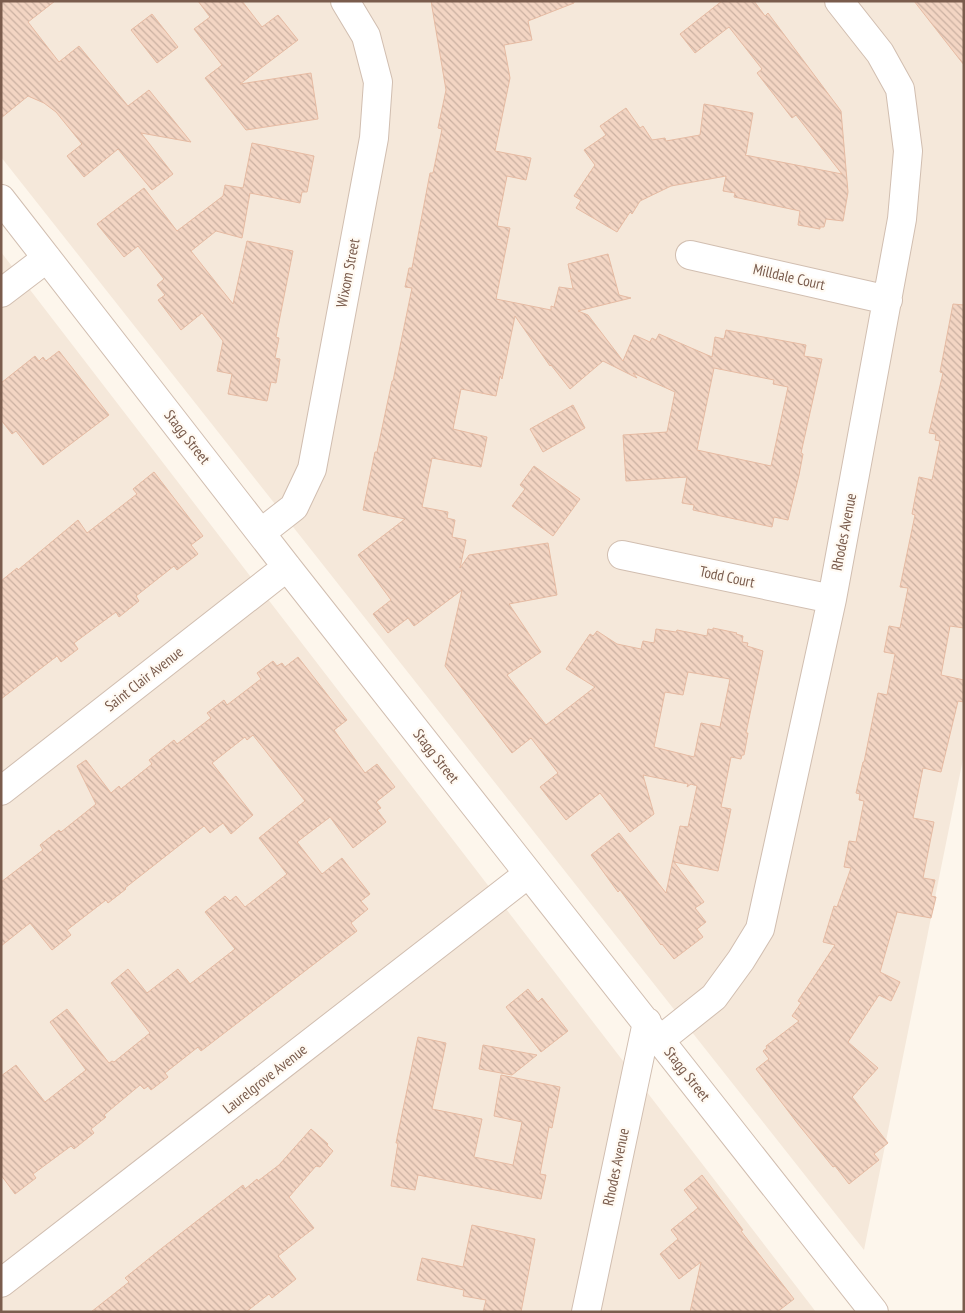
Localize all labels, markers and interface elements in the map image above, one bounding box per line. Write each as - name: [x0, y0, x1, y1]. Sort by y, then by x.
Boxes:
- street label: Wixom Street: [332, 237, 363, 309]
- street label: Milldale Court: [751, 259, 827, 294]
- street label: Stagg Street: [160, 406, 215, 468]
- street label: Rhodes Avenue: [827, 491, 860, 572]
- street label: Todd Court: [698, 561, 756, 592]
- street label: Saint Clair Avenue: [101, 642, 187, 715]
- street label: Stagg Street: [409, 725, 464, 787]
- street label: Laurelgrove Avenue: [219, 1040, 311, 1117]
- street label: Stagg Street: [660, 1043, 715, 1105]
- street label: Rhodes Avenue: [598, 1126, 633, 1207]

